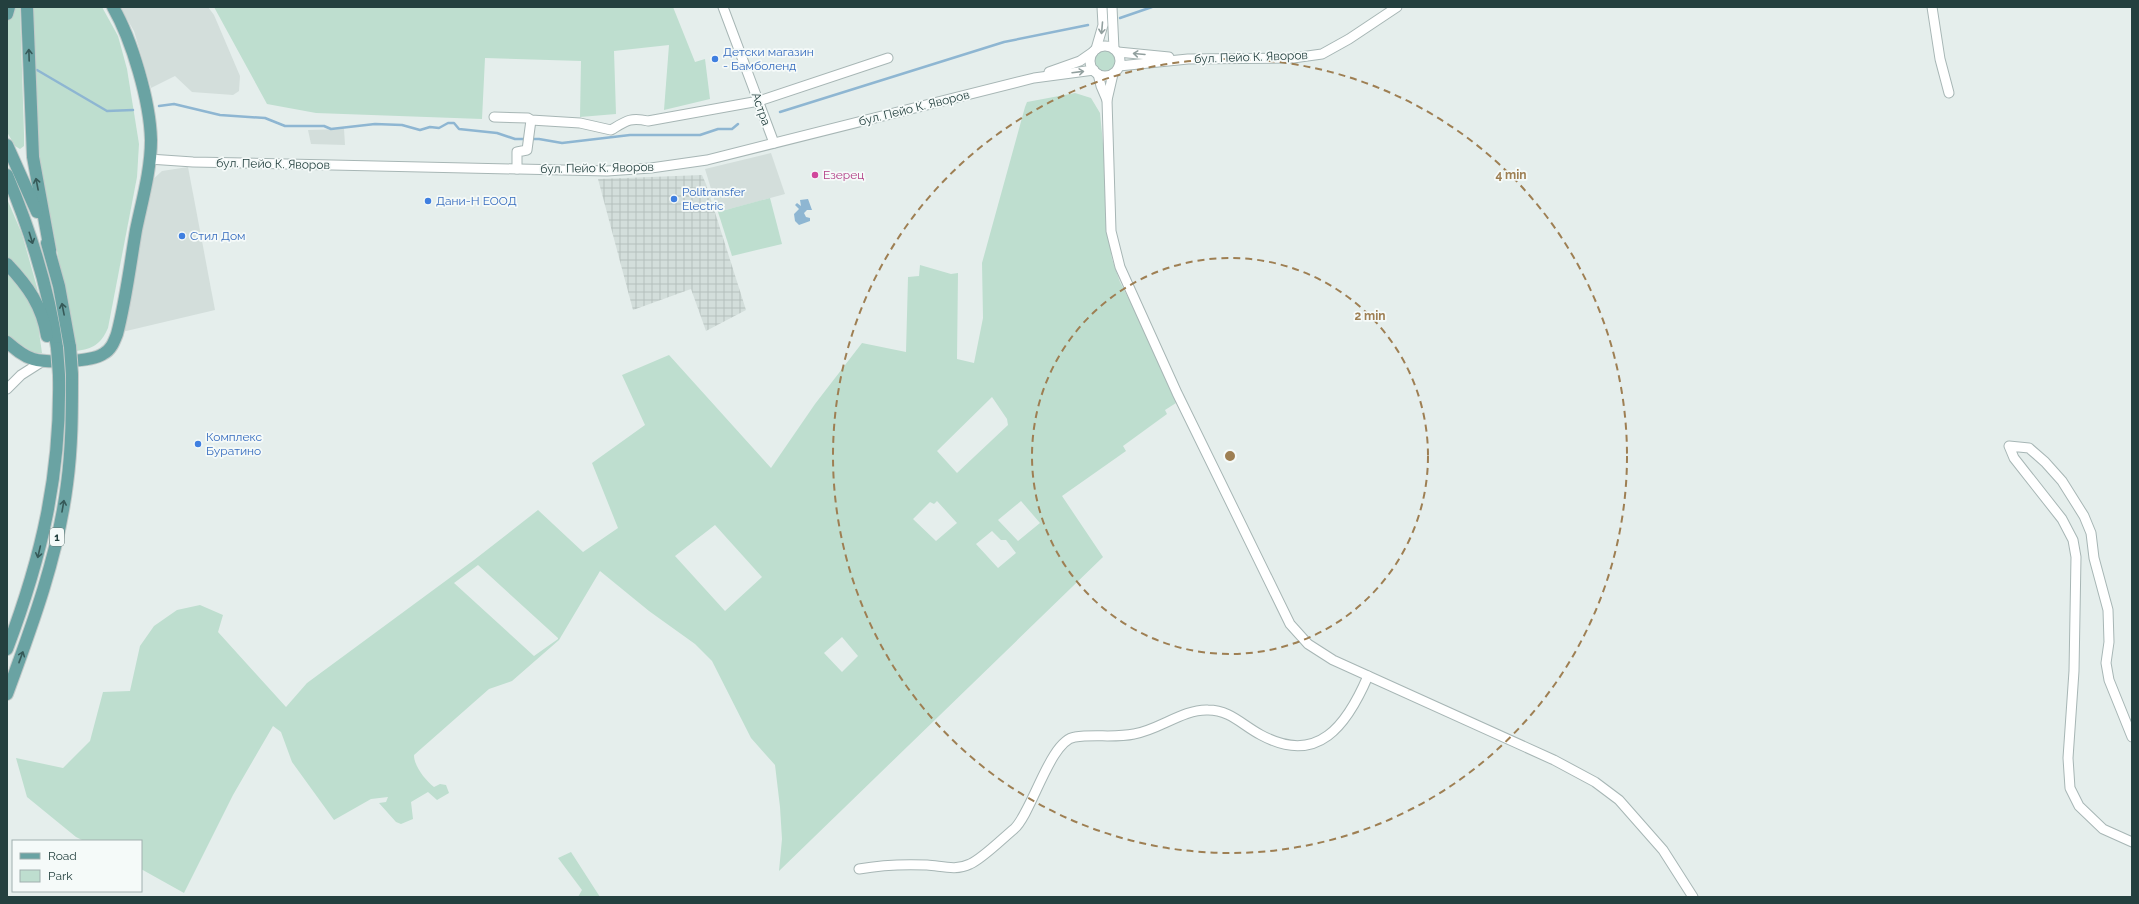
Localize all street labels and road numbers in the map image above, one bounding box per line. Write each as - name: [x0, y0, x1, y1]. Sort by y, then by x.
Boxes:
- street label: бул. Пейо К. Яворов: [1194, 48, 1308, 66]
- street label: бул. Пейо К. Яворов: [857, 87, 971, 129]
- street label: Астра: [749, 91, 773, 127]
- street label: бул. Пейо К. Яворов: [216, 156, 330, 172]
- street label: бул. Пейо К. Яворов: [540, 160, 654, 176]
- road number: 1: [50, 528, 64, 546]

